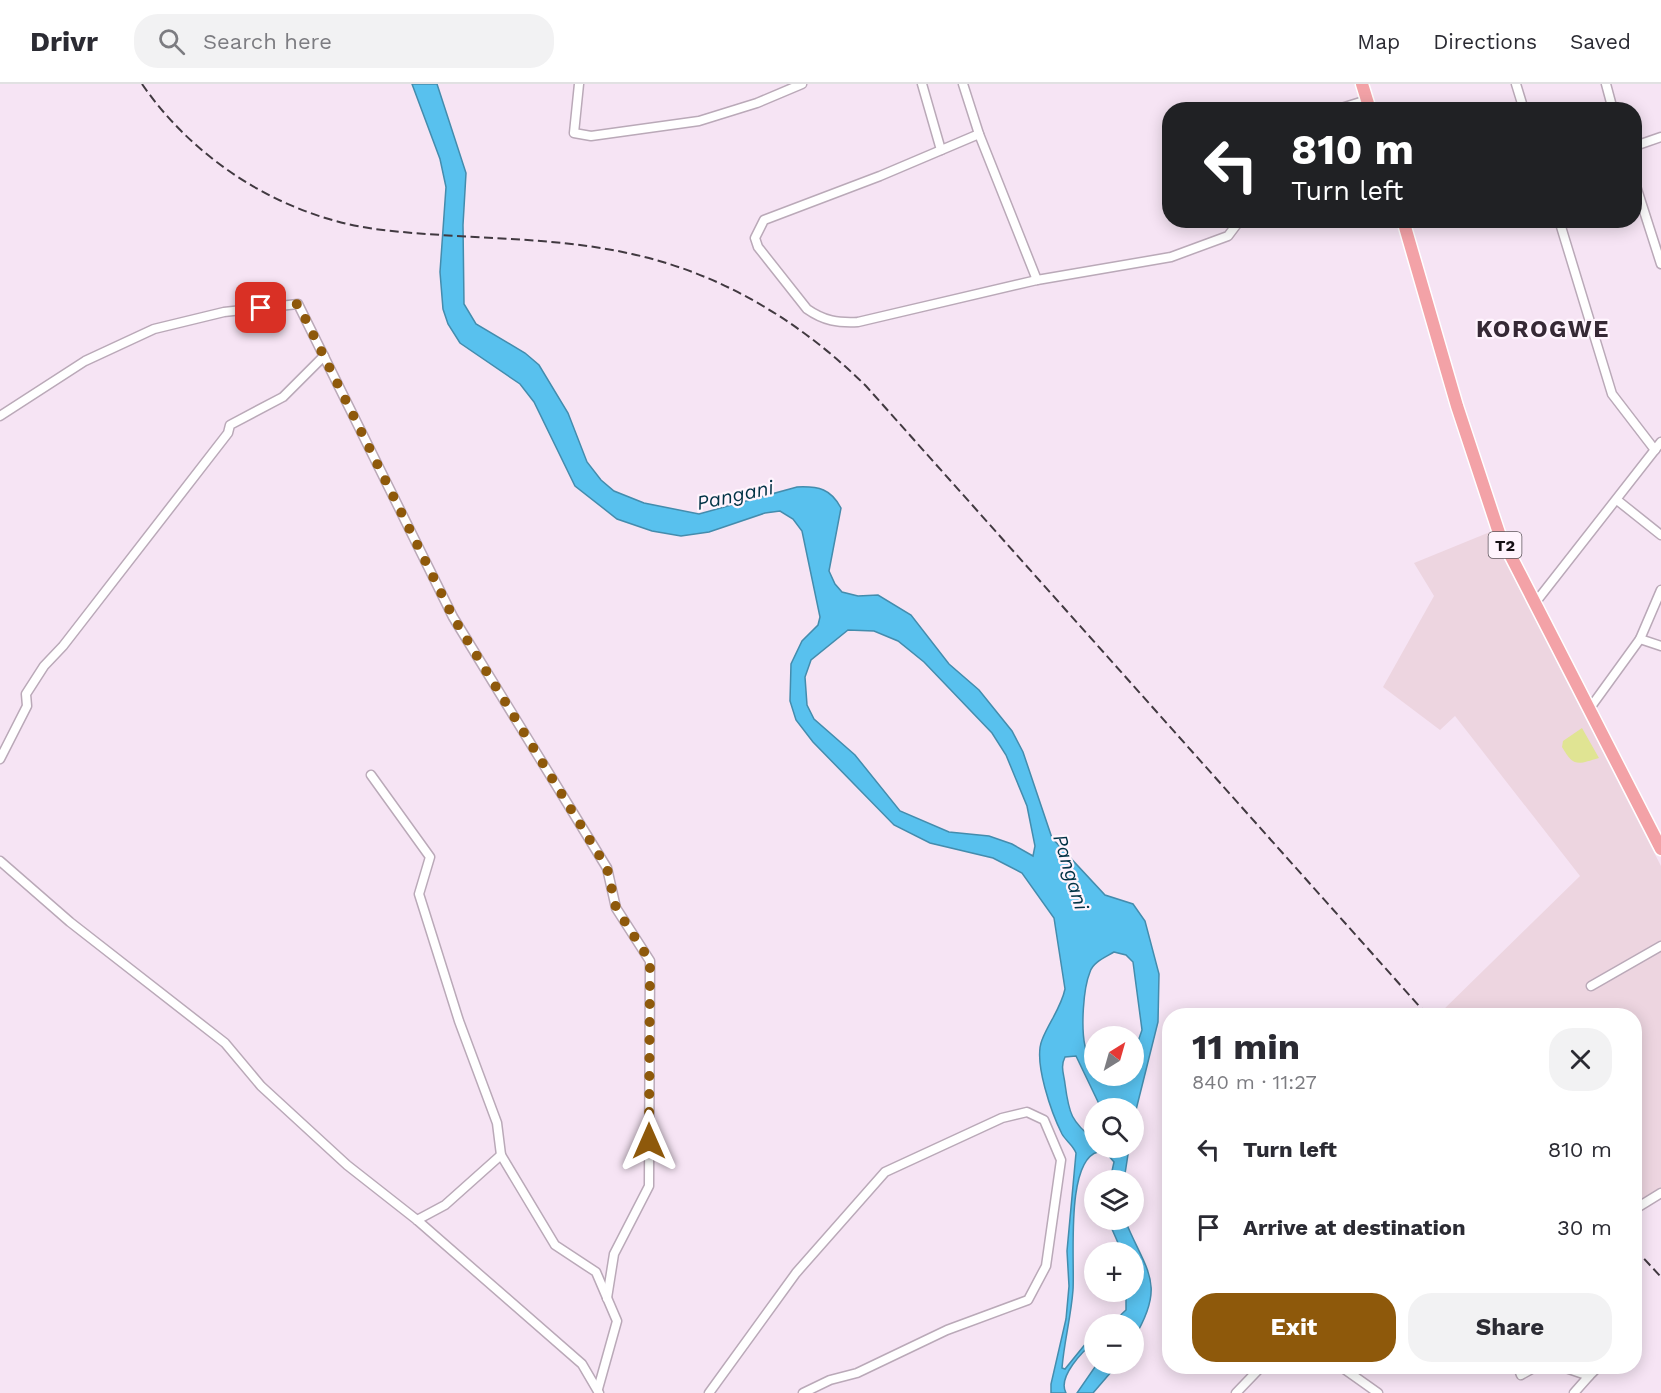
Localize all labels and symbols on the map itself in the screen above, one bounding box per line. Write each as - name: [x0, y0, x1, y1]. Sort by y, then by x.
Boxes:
- pin: [235, 282, 286, 333]
- district label: KOROGWE: [1476, 315, 1610, 343]
- water label: Pangani: [694, 475, 776, 515]
- road number: T2: [1488, 532, 1522, 558]
- water label: Pangani: [1048, 831, 1094, 914]
- north arrow: [1084, 1026, 1144, 1086]
- position arrow: [617, 1109, 681, 1173]

